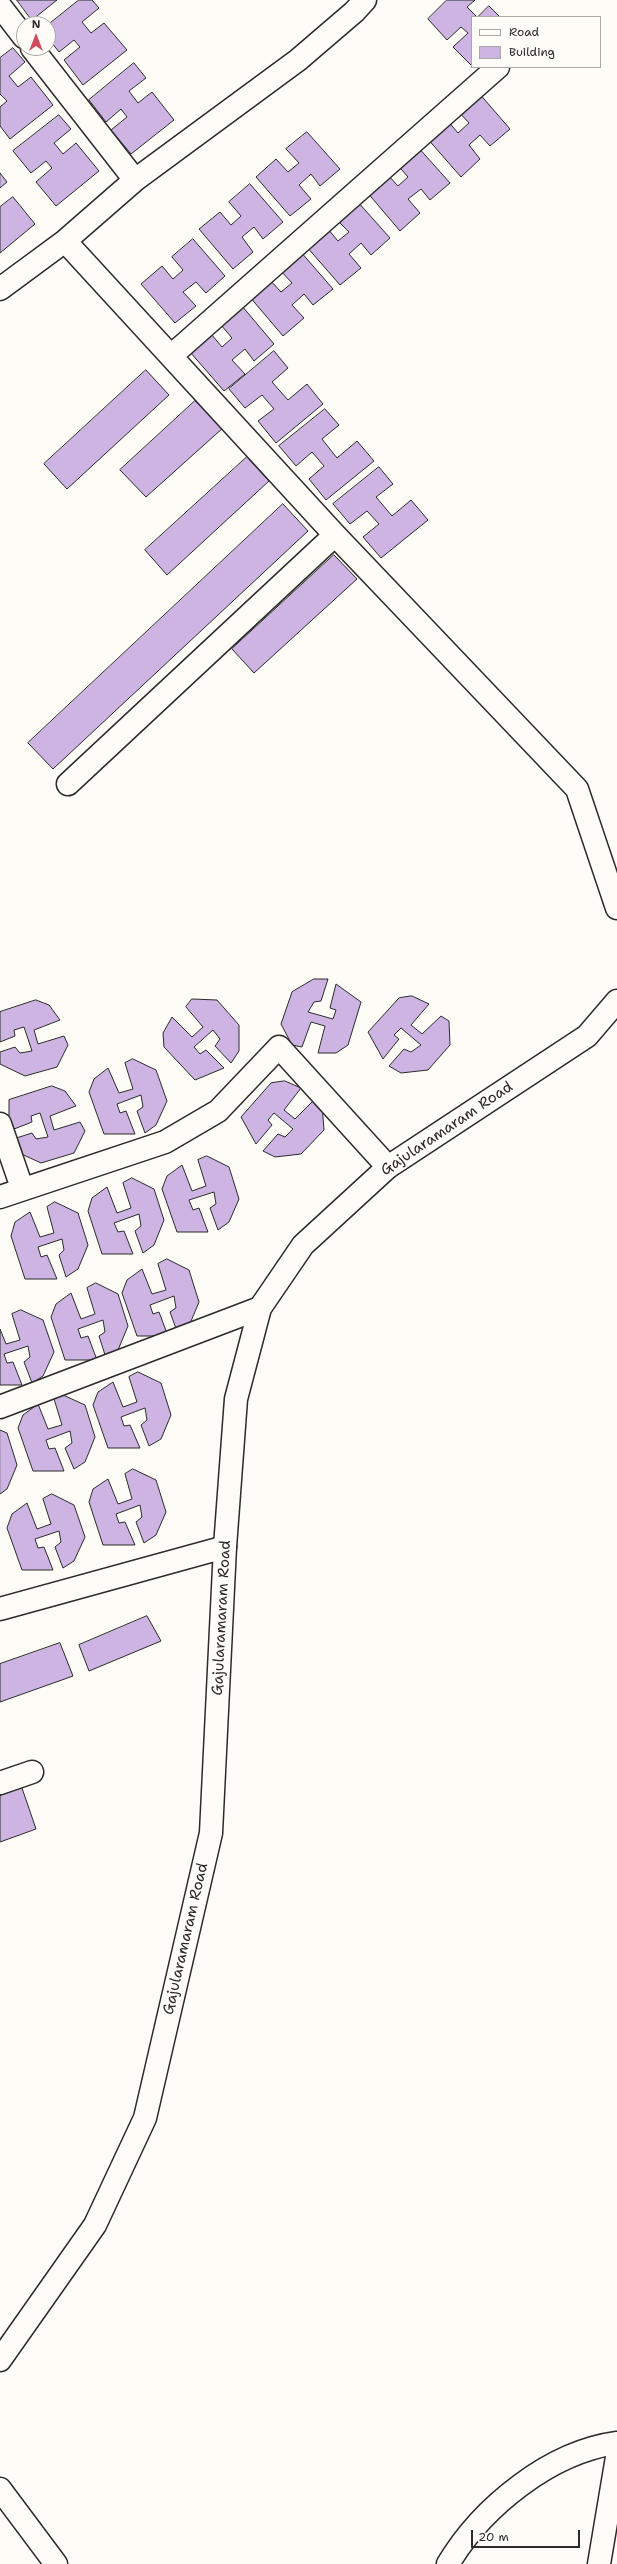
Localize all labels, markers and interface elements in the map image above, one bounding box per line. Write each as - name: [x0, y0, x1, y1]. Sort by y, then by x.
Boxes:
- north arrow: [16, 16, 56, 56]
- legend: [471, 16, 601, 68]
- text: N: [32, 17, 40, 32]
- text: Road: [509, 24, 539, 40]
- text: Building: [509, 44, 555, 60]
- street label: Gajularamaram Road: [378, 1078, 516, 1180]
- street label: Gajularamaram Road: [209, 1540, 235, 1696]
- street label: Gajularamaram Road: [160, 1861, 212, 2017]
- scale bar: [473, 2522, 582, 2548]
- text: 20 m: [478, 2529, 509, 2545]

